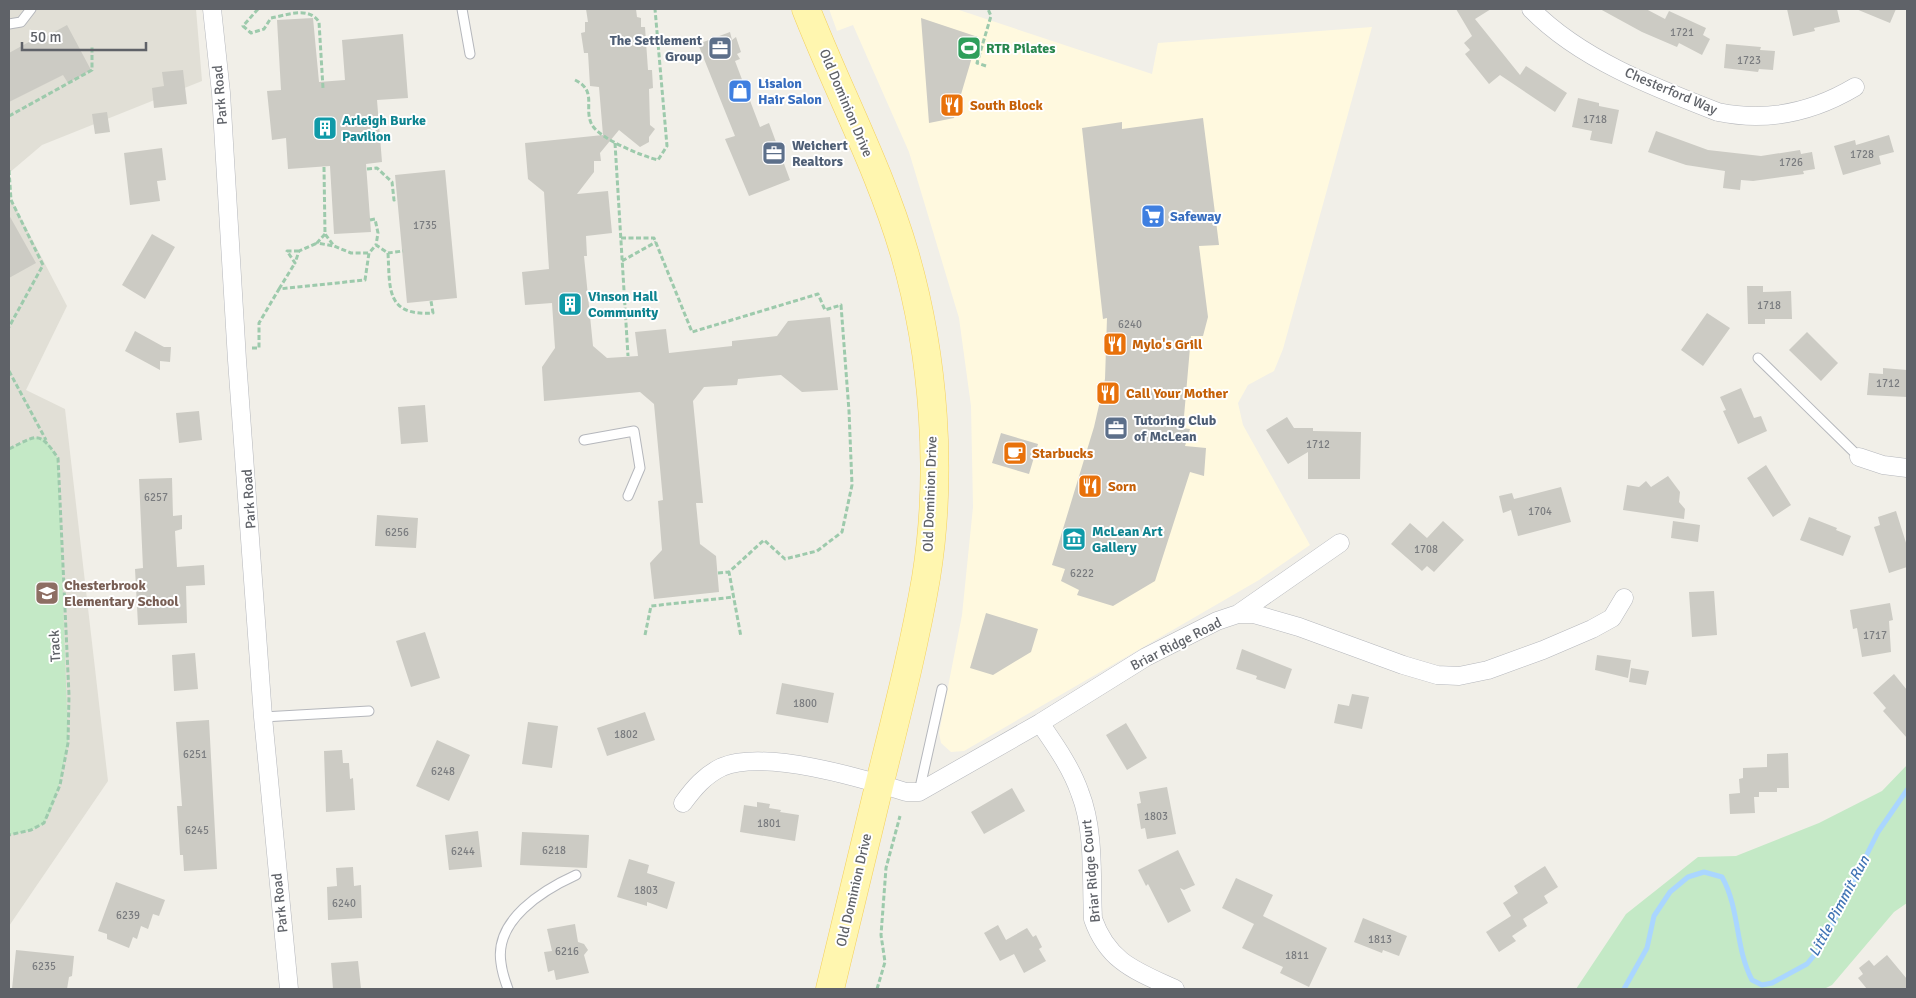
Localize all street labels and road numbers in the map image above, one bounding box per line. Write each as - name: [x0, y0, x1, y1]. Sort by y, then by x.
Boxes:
- street label: Old Dominion Drive: [816, 46, 876, 160]
- street label: Park Road: [209, 64, 231, 126]
- street label: Chesterford Way: [1622, 64, 1720, 118]
- street label: Old Dominion Drive: [919, 436, 941, 552]
- street label: Park Road: [238, 469, 260, 529]
- street label: Briar Ridge Road: [1128, 614, 1224, 674]
- street label: Track: [46, 630, 64, 662]
- street label: Briar Ridge Court: [1078, 819, 1104, 923]
- street label: Old Dominion Drive: [833, 832, 875, 948]
- street label: Park Road: [268, 872, 292, 934]

